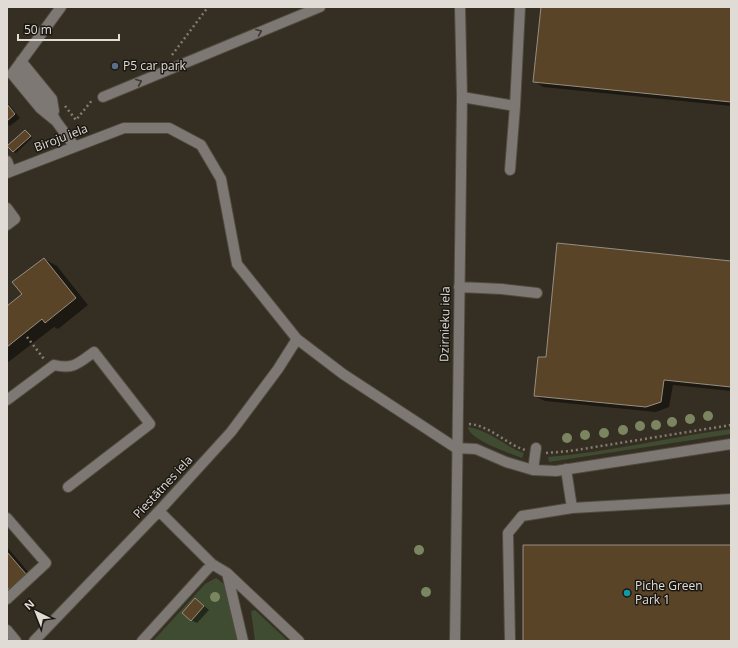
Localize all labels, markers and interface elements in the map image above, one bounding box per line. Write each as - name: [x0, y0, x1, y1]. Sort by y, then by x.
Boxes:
- scale bar: [18, 16, 119, 42]
- text: 50 m: [24, 21, 52, 38]
- one-way arrow: [256, 29, 263, 37]
- place label: P5 car park: [123, 57, 187, 74]
- marker: P5 car park: [110, 61, 120, 71]
- one-way arrow: [135, 79, 142, 87]
- street label: Biroju iela: [32, 120, 90, 155]
- street label: Dzirnieku iela: [435, 286, 454, 362]
- street label: Piestātnes iela: [129, 451, 196, 522]
- place label: Piche Green Park 1: [635, 577, 703, 608]
- marker: Piche Green Park 1: [622, 588, 632, 598]
- north arrow: [16, 592, 56, 632]
- text: N: [20, 596, 37, 613]

